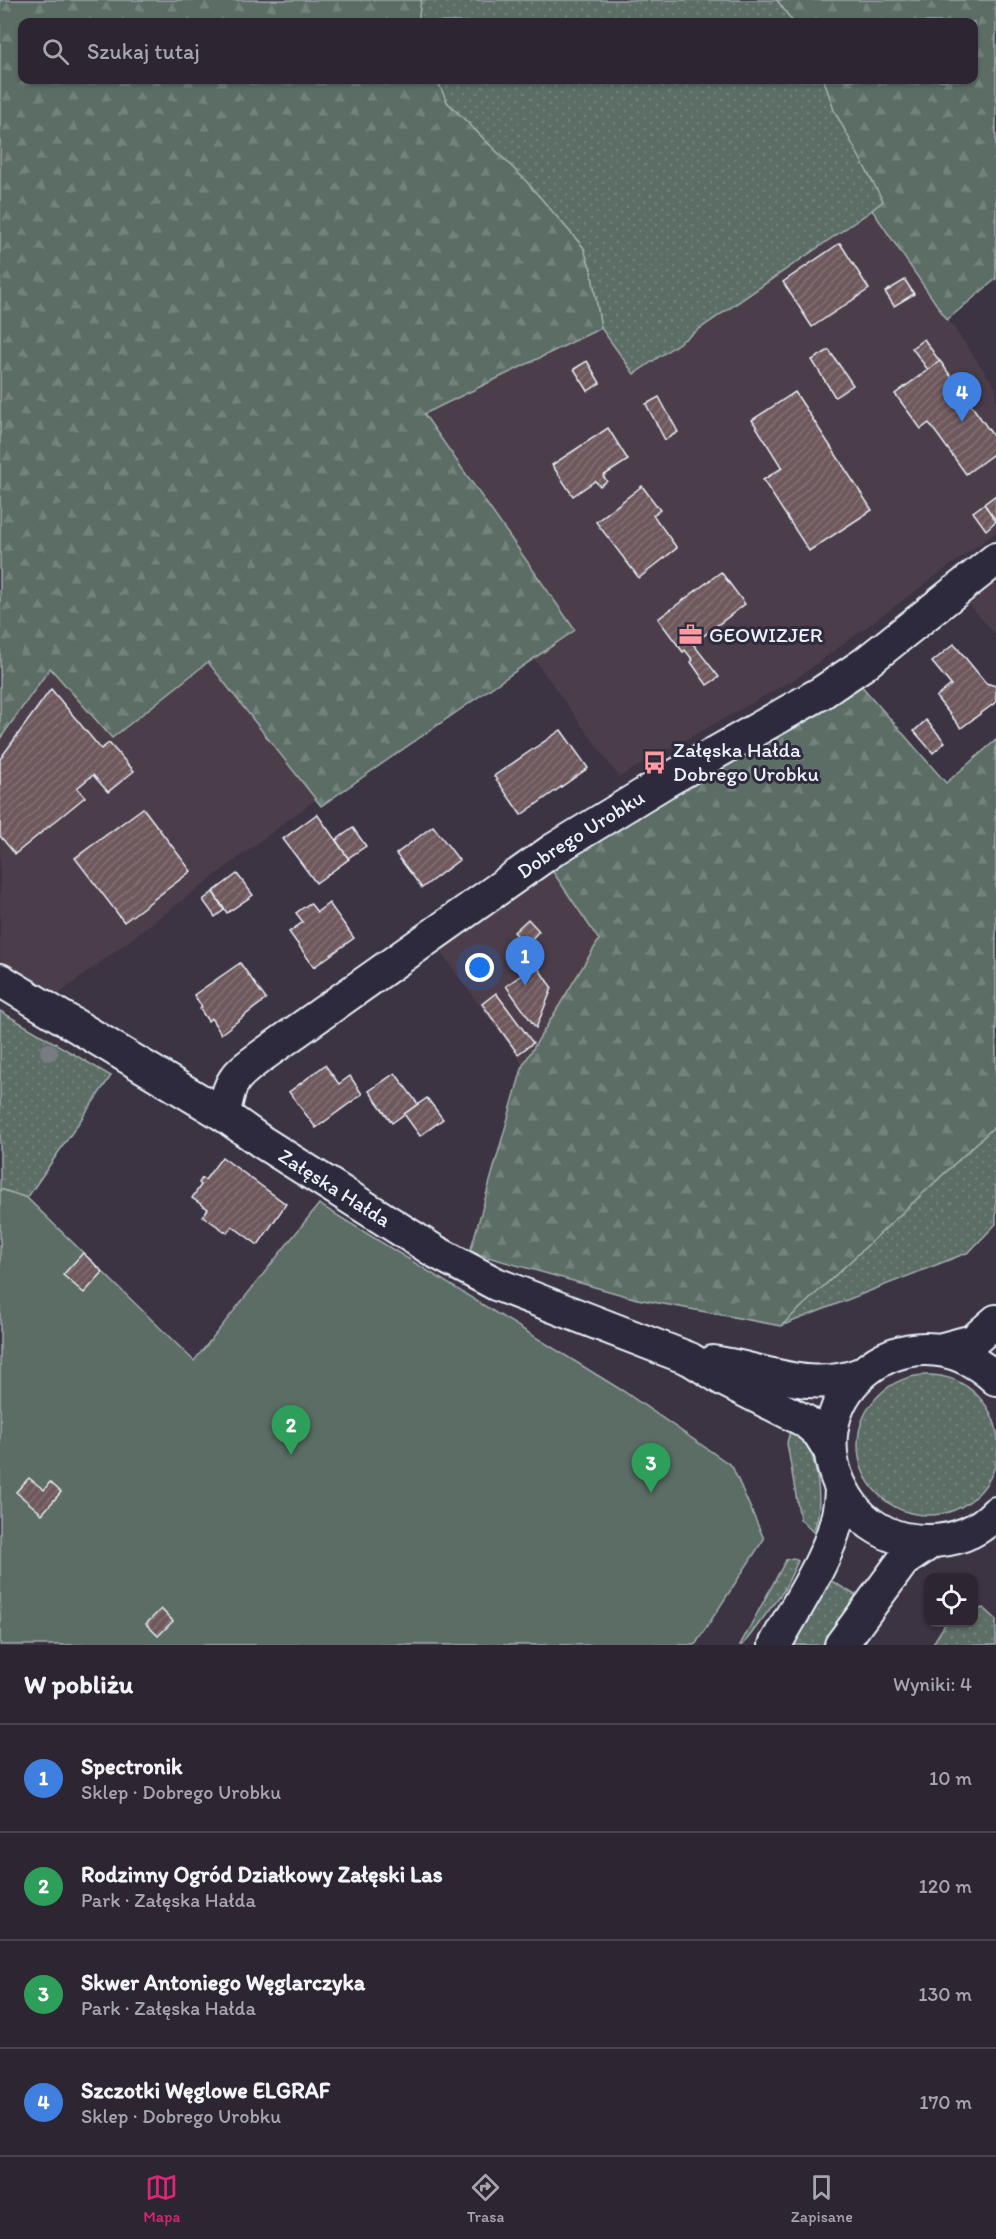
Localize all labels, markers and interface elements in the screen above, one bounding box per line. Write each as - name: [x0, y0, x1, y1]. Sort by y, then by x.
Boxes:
- search box: [18, 18, 978, 84]
- icon: search: [39, 35, 72, 68]
- text: Szukaj tutaj: [87, 38, 200, 65]
- pin: 4: [942, 372, 982, 422]
- office icon: GEOWIZJER: [678, 622, 704, 648]
- place label: GEOWIZJER: [709, 622, 823, 647]
- place label: Załęska Hałda Dobrego Urobku: [673, 737, 819, 786]
- bus stop icon: Załęska Hałda Dobrego Urobku: [642, 749, 668, 775]
- street label: Dobrego Urobku: [512, 784, 649, 884]
- pin: 1: [506, 936, 544, 986]
- your location: [465, 953, 494, 982]
- street label: Załęska Hałda: [274, 1143, 396, 1232]
- pin: 2: [272, 1406, 310, 1455]
- pin: 3: [632, 1444, 670, 1493]
- map controls: [924, 1573, 978, 1627]
- button: locate: [924, 1573, 978, 1627]
- text: W pobliżu: [24, 1668, 133, 1700]
- text: Wyniki: 4: [893, 1672, 972, 1696]
- text: Spectronik: [81, 1753, 182, 1780]
- text: 1: [39, 1766, 48, 1790]
- text: 10 m: [929, 1766, 972, 1790]
- text: Sklep · Dobrego Urobku: [81, 1780, 281, 1804]
- text: Rodzinny Ogród Działkowy Załęski Las: [81, 1861, 443, 1888]
- text: 2: [38, 1874, 49, 1898]
- text: 120 m: [919, 1874, 972, 1898]
- text: Park · Załęska Hałda: [81, 1888, 256, 1912]
- text: Skwer Antoniego Węglarczyka: [81, 1969, 365, 1996]
- text: 3: [38, 1982, 49, 2006]
- text: 130 m: [918, 1982, 972, 2006]
- text: Park · Załęska Hałda: [81, 1996, 256, 2020]
- text: Szczotki Węglowe ELGRAF: [81, 2077, 330, 2104]
- text: 4: [37, 2090, 50, 2114]
- text: 170 m: [919, 2090, 972, 2114]
- text: Sklep · Dobrego Urobku: [81, 2104, 281, 2128]
- tab: Mapa: [143, 2171, 180, 2226]
- tab: Trasa: [467, 2171, 504, 2226]
- tab: Zapisane: [791, 2171, 853, 2226]

